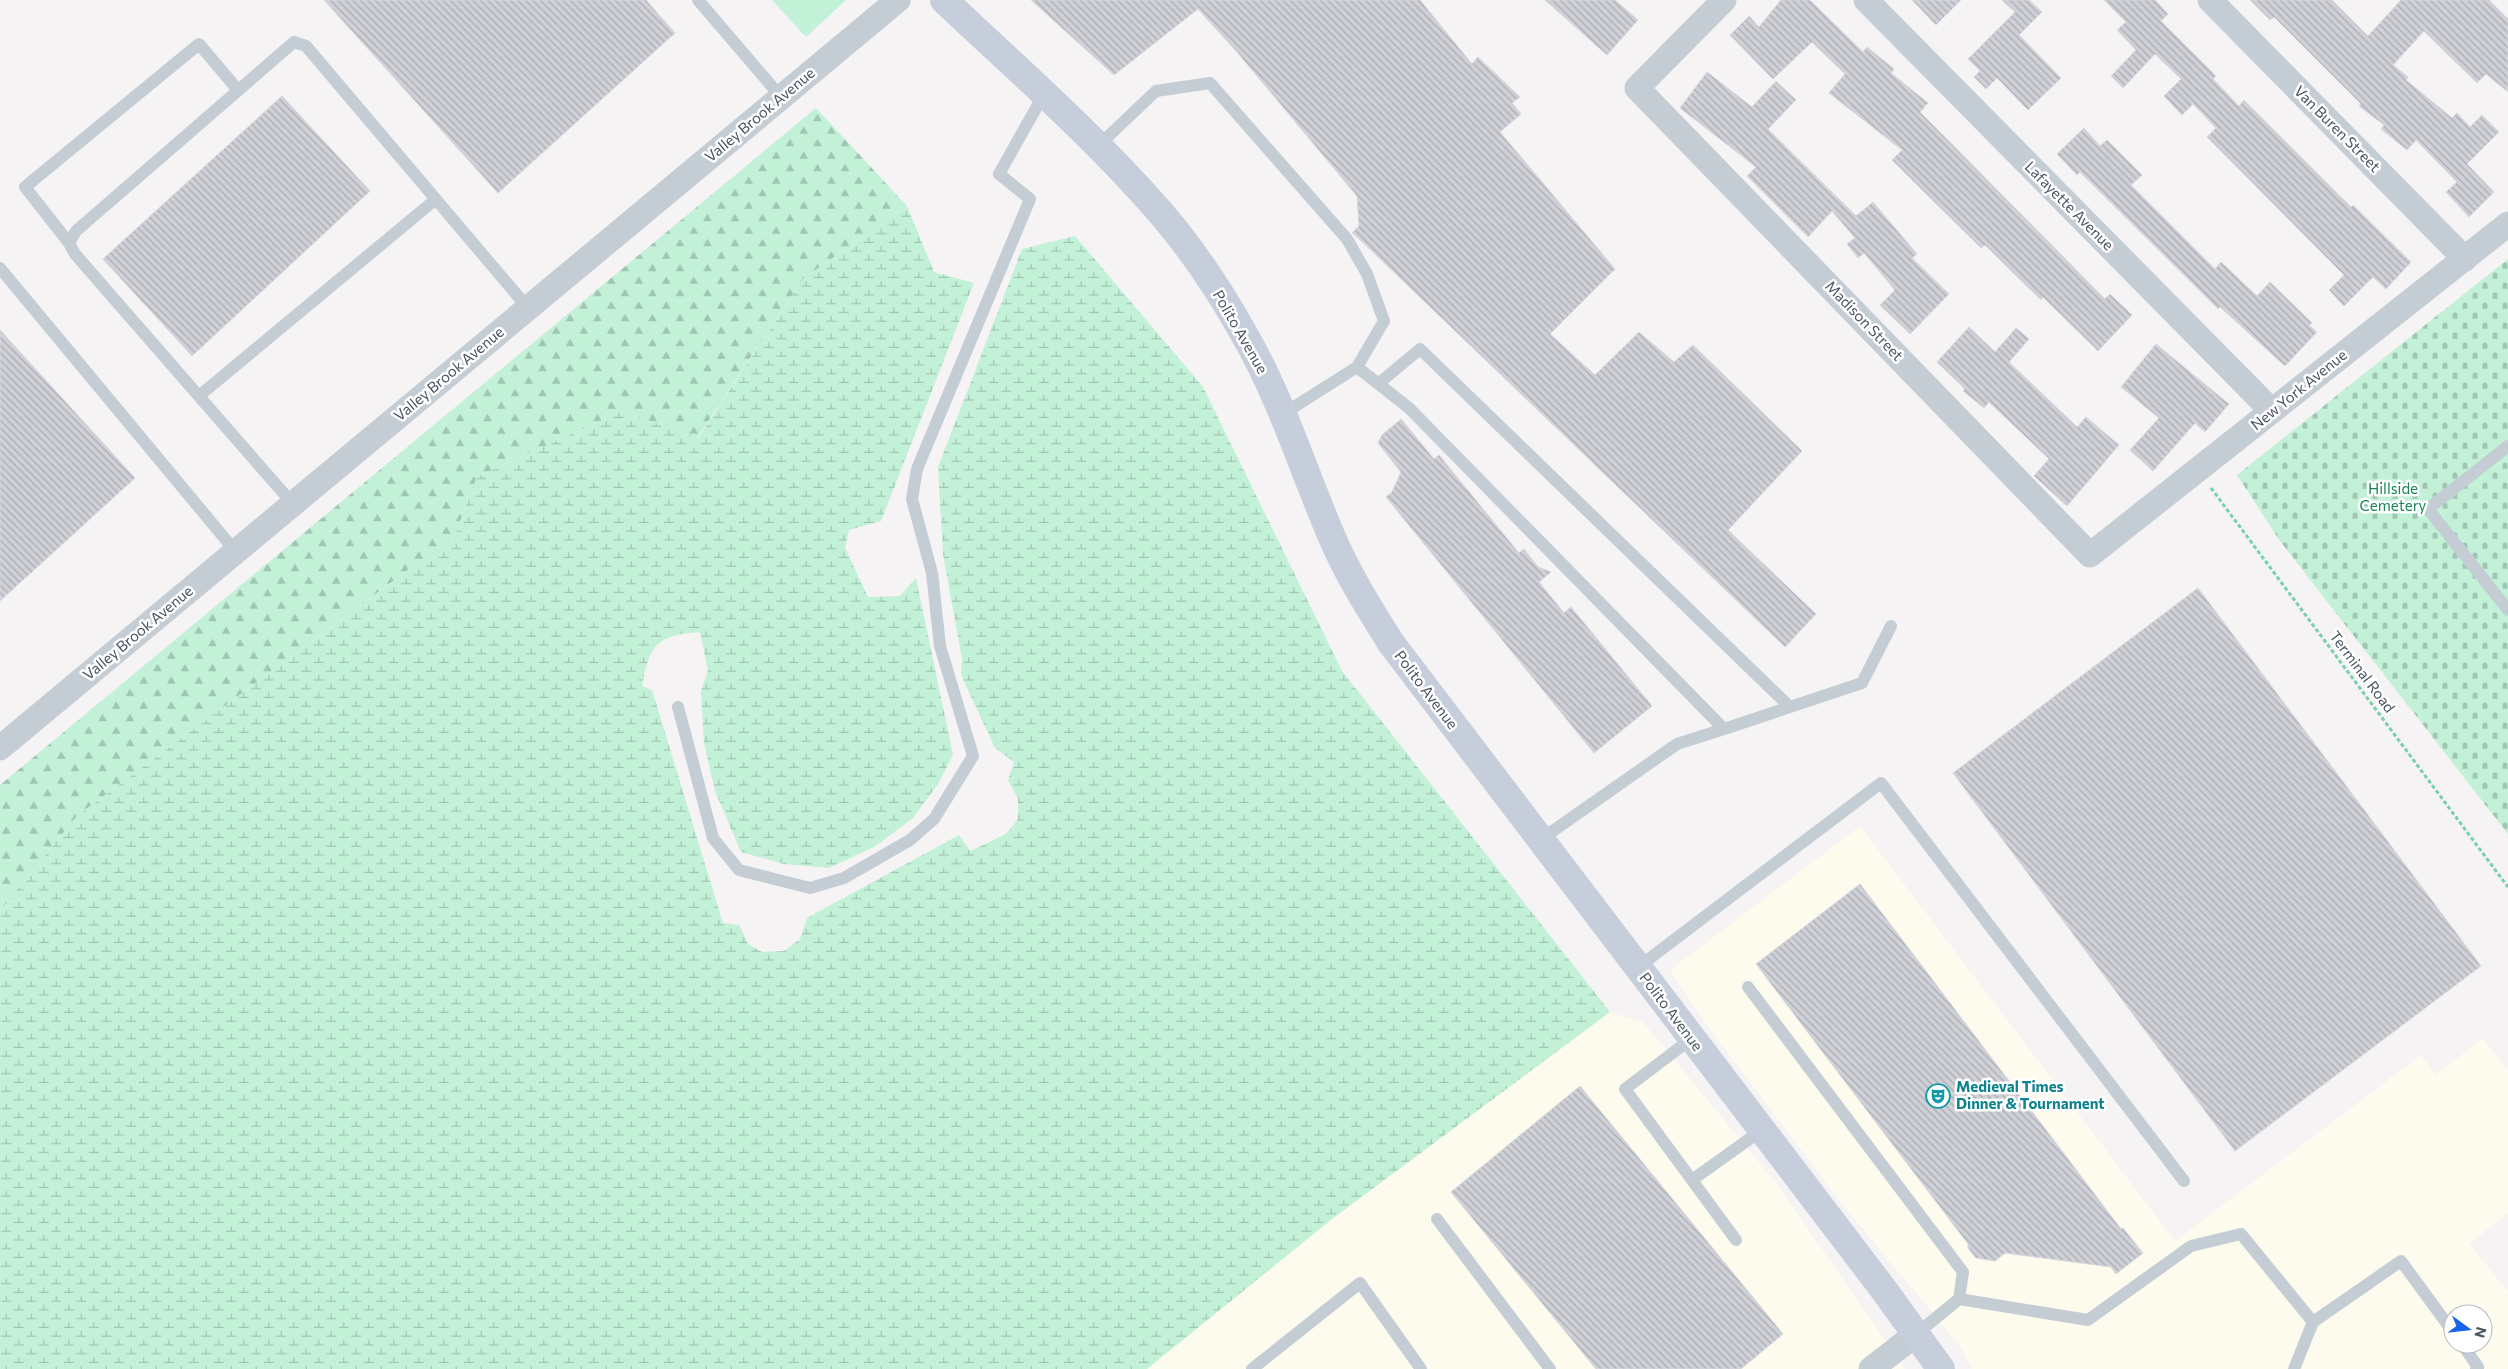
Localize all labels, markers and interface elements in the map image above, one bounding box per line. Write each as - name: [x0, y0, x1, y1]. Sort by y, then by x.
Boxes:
- street label: Valley Brook Avenue: [701, 63, 818, 165]
- street label: Van Buren Street: [2291, 81, 2385, 175]
- street label: Lafayette Avenue: [2022, 157, 2118, 253]
- street label: Madison Street: [1822, 277, 1907, 364]
- street label: Polito Avenue: [1210, 286, 1272, 377]
- street label: Valley Brook Avenue: [390, 322, 507, 424]
- street label: New York Avenue: [2247, 345, 2350, 433]
- park label: Hillside Cemetery: [2360, 479, 2427, 514]
- street label: Valley Brook Avenue: [79, 581, 196, 683]
- street label: Terminal Road: [2326, 627, 2399, 716]
- street label: Polito Avenue: [1391, 647, 1462, 732]
- street label: Polito Avenue: [1636, 969, 1707, 1054]
- place label: Medieval Times Dinner & Tournament: [1956, 1077, 2105, 1112]
- theatre icon: Medieval Times Dinner & Tournament: [1925, 1083, 1951, 1109]
- north arrow: [2443, 1304, 2493, 1354]
- text: N: [2471, 1325, 2491, 1340]

